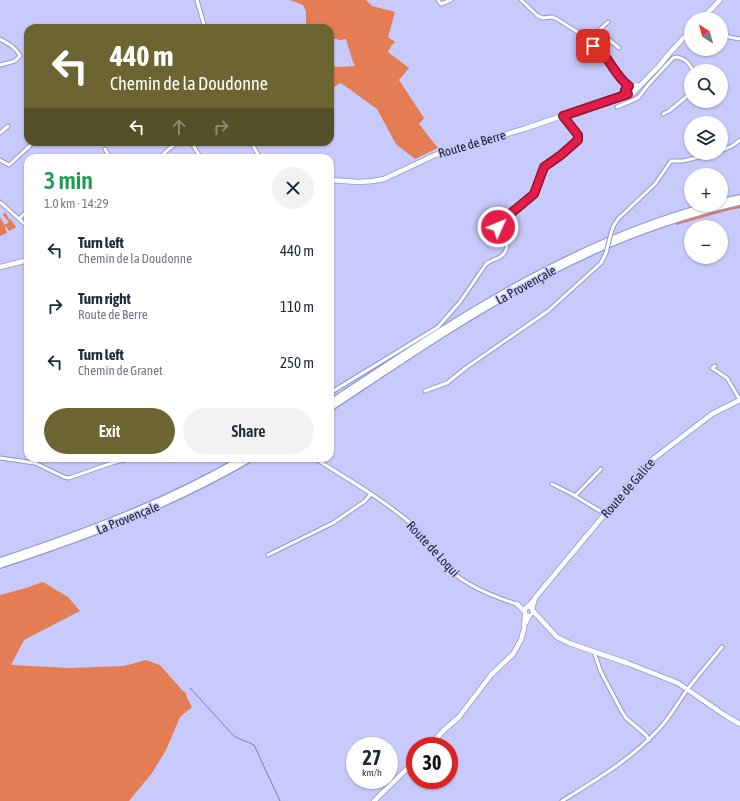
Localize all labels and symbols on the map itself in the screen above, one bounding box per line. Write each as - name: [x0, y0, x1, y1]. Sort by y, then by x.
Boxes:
- north arrow: [684, 12, 728, 56]
- pin: [576, 29, 610, 63]
- street label: Route de Berre: [436, 127, 508, 161]
- position arrow: [477, 206, 519, 248]
- street label: La Provençale: [493, 262, 559, 308]
- street label: Route de Galice: [598, 455, 658, 521]
- street label: La Provençale: [94, 499, 162, 537]
- street label: Route de Loqui: [403, 518, 463, 580]
- speed limit sign: 30: [406, 737, 458, 789]

